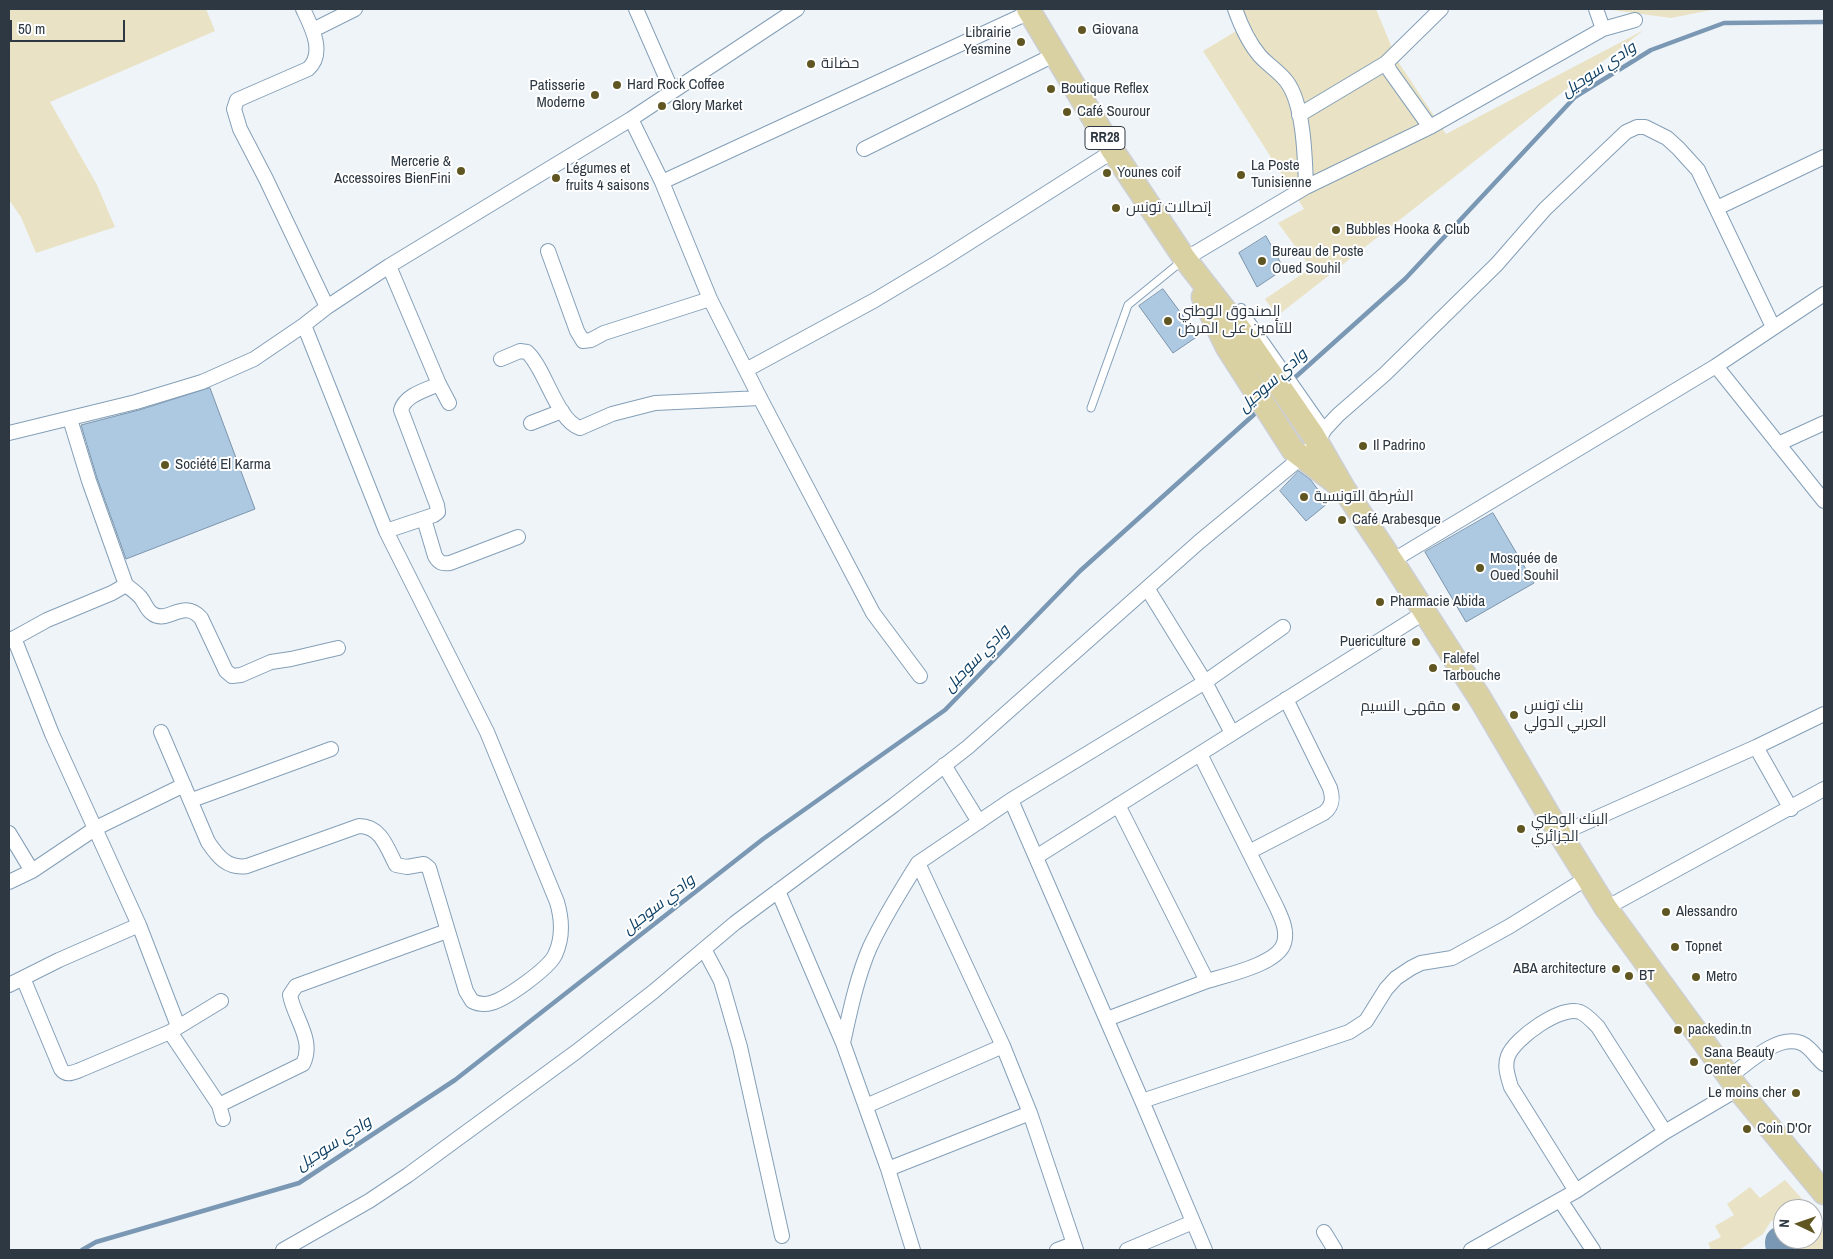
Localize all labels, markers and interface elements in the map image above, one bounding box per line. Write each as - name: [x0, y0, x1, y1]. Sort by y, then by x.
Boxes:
- scale bar: [12, 10, 128, 42]
- text: 50 m: [18, 18, 45, 39]
- place label: Giovana: [1092, 21, 1138, 39]
- place label: Librairie Yesmine: [963, 24, 1011, 59]
- marker: Giovana: [1076, 24, 1088, 36]
- marker: Librairie Yesmine: [1015, 36, 1027, 48]
- water label: وادي سوحيل: [1558, 38, 1640, 102]
- place label: حضانة: [821, 55, 859, 73]
- marker: حضانة: [805, 58, 817, 70]
- place label: Hard Rock Coffee: [627, 76, 725, 94]
- place label: Patisserie Moderne: [530, 77, 585, 112]
- marker: Hard Rock Coffee: [611, 79, 623, 91]
- place label: Boutique Reflex: [1061, 80, 1149, 98]
- marker: Boutique Reflex: [1045, 83, 1057, 95]
- marker: Patisserie Moderne: [589, 89, 601, 101]
- place label: Glory Market: [672, 97, 742, 115]
- marker: Glory Market: [656, 100, 668, 112]
- place label: Café Sourour: [1077, 103, 1150, 121]
- marker: Café Sourour: [1061, 106, 1073, 118]
- road number: RR28: [1085, 126, 1125, 150]
- place label: Mercerie & Accessoires BienFini: [334, 153, 451, 188]
- place label: La Poste Tunisienne: [1251, 157, 1311, 192]
- place label: Légumes et fruits 4 saisons: [566, 160, 649, 195]
- place label: Younes coif: [1117, 164, 1181, 182]
- marker: Mercerie & Accessoires BienFini: [455, 165, 467, 177]
- marker: Younes coif: [1101, 167, 1113, 179]
- marker: La Poste Tunisienne: [1235, 169, 1247, 181]
- marker: Légumes et fruits 4 saisons: [550, 172, 562, 184]
- place label: إتصالات تونس: [1126, 199, 1212, 217]
- marker: إتصالات تونس: [1110, 202, 1122, 214]
- place label: Bubbles Hooka & Club: [1346, 221, 1470, 239]
- marker: Bubbles Hooka & Club: [1330, 224, 1342, 236]
- place label: Bureau de Poste Oued Souhil: [1272, 243, 1364, 278]
- marker: Bureau de Poste Oued Souhil: [1256, 255, 1268, 267]
- place label: الصندوق الوطني للتأمين على المرض: [1178, 303, 1292, 338]
- marker: الصندوق الوطني للتأمين على المرض: [1162, 315, 1174, 327]
- water label: وادي سوحيل: [1235, 345, 1311, 417]
- place label: Il Padrino: [1373, 437, 1426, 455]
- marker: Il Padrino: [1357, 440, 1369, 452]
- place label: Société El Karma: [175, 456, 271, 474]
- marker: Société El Karma: [159, 459, 171, 471]
- place label: الشرطة التونسية: [1314, 488, 1414, 506]
- marker: الشرطة التونسية: [1298, 491, 1310, 503]
- place label: Café Arabesque: [1352, 511, 1441, 529]
- marker: Café Arabesque: [1336, 514, 1348, 526]
- place label: Mosquée de Oued Souhil: [1490, 550, 1558, 585]
- marker: Mosquée de Oued Souhil: [1474, 562, 1486, 574]
- place label: Pharmacie Abida: [1390, 593, 1485, 611]
- marker: Pharmacie Abida: [1374, 596, 1386, 608]
- water label: وادي سوحيل: [940, 621, 1014, 697]
- place label: Puericulture: [1340, 633, 1406, 651]
- marker: Puericulture: [1410, 636, 1422, 648]
- place label: Falefel Tarbouche: [1443, 650, 1501, 685]
- marker: Falefel Tarbouche: [1427, 662, 1439, 674]
- place label: بنك تونس العربي الدولي: [1524, 697, 1607, 732]
- place label: مقهى النسيم: [1360, 698, 1446, 716]
- marker: مقهى النسيم: [1450, 701, 1462, 713]
- marker: بنك تونس العربي الدولي: [1508, 709, 1520, 721]
- place label: البنك الوطني الجزائري: [1531, 811, 1608, 846]
- marker: البنك الوطني الجزائري: [1515, 823, 1527, 835]
- water label: وادي سوحيل: [619, 871, 699, 939]
- place label: Alessandro: [1676, 903, 1738, 921]
- marker: Alessandro: [1660, 906, 1672, 918]
- place label: Topnet: [1685, 938, 1722, 956]
- marker: Topnet: [1669, 941, 1681, 953]
- place label: ABA architecture: [1513, 960, 1606, 978]
- marker: ABA architecture: [1610, 963, 1622, 975]
- place label: BT: [1639, 967, 1655, 985]
- place label: Metro: [1706, 968, 1737, 986]
- marker: BT: [1623, 970, 1635, 982]
- marker: Metro: [1690, 971, 1702, 983]
- place label: packedin.tn: [1688, 1021, 1752, 1039]
- marker: packedin.tn: [1672, 1024, 1684, 1036]
- place label: Sana Beauty Center: [1704, 1044, 1774, 1079]
- marker: Sana Beauty Center: [1688, 1056, 1700, 1068]
- place label: Le moins cher: [1708, 1084, 1786, 1102]
- marker: Le moins cher: [1790, 1087, 1802, 1099]
- water label: وادي سوحيل: [293, 1113, 375, 1175]
- place label: Coin D'Or: [1757, 1120, 1811, 1138]
- marker: Coin D'Or: [1741, 1123, 1753, 1135]
- north arrow: [1773, 1199, 1823, 1249]
- text: N: [1775, 1219, 1793, 1228]

